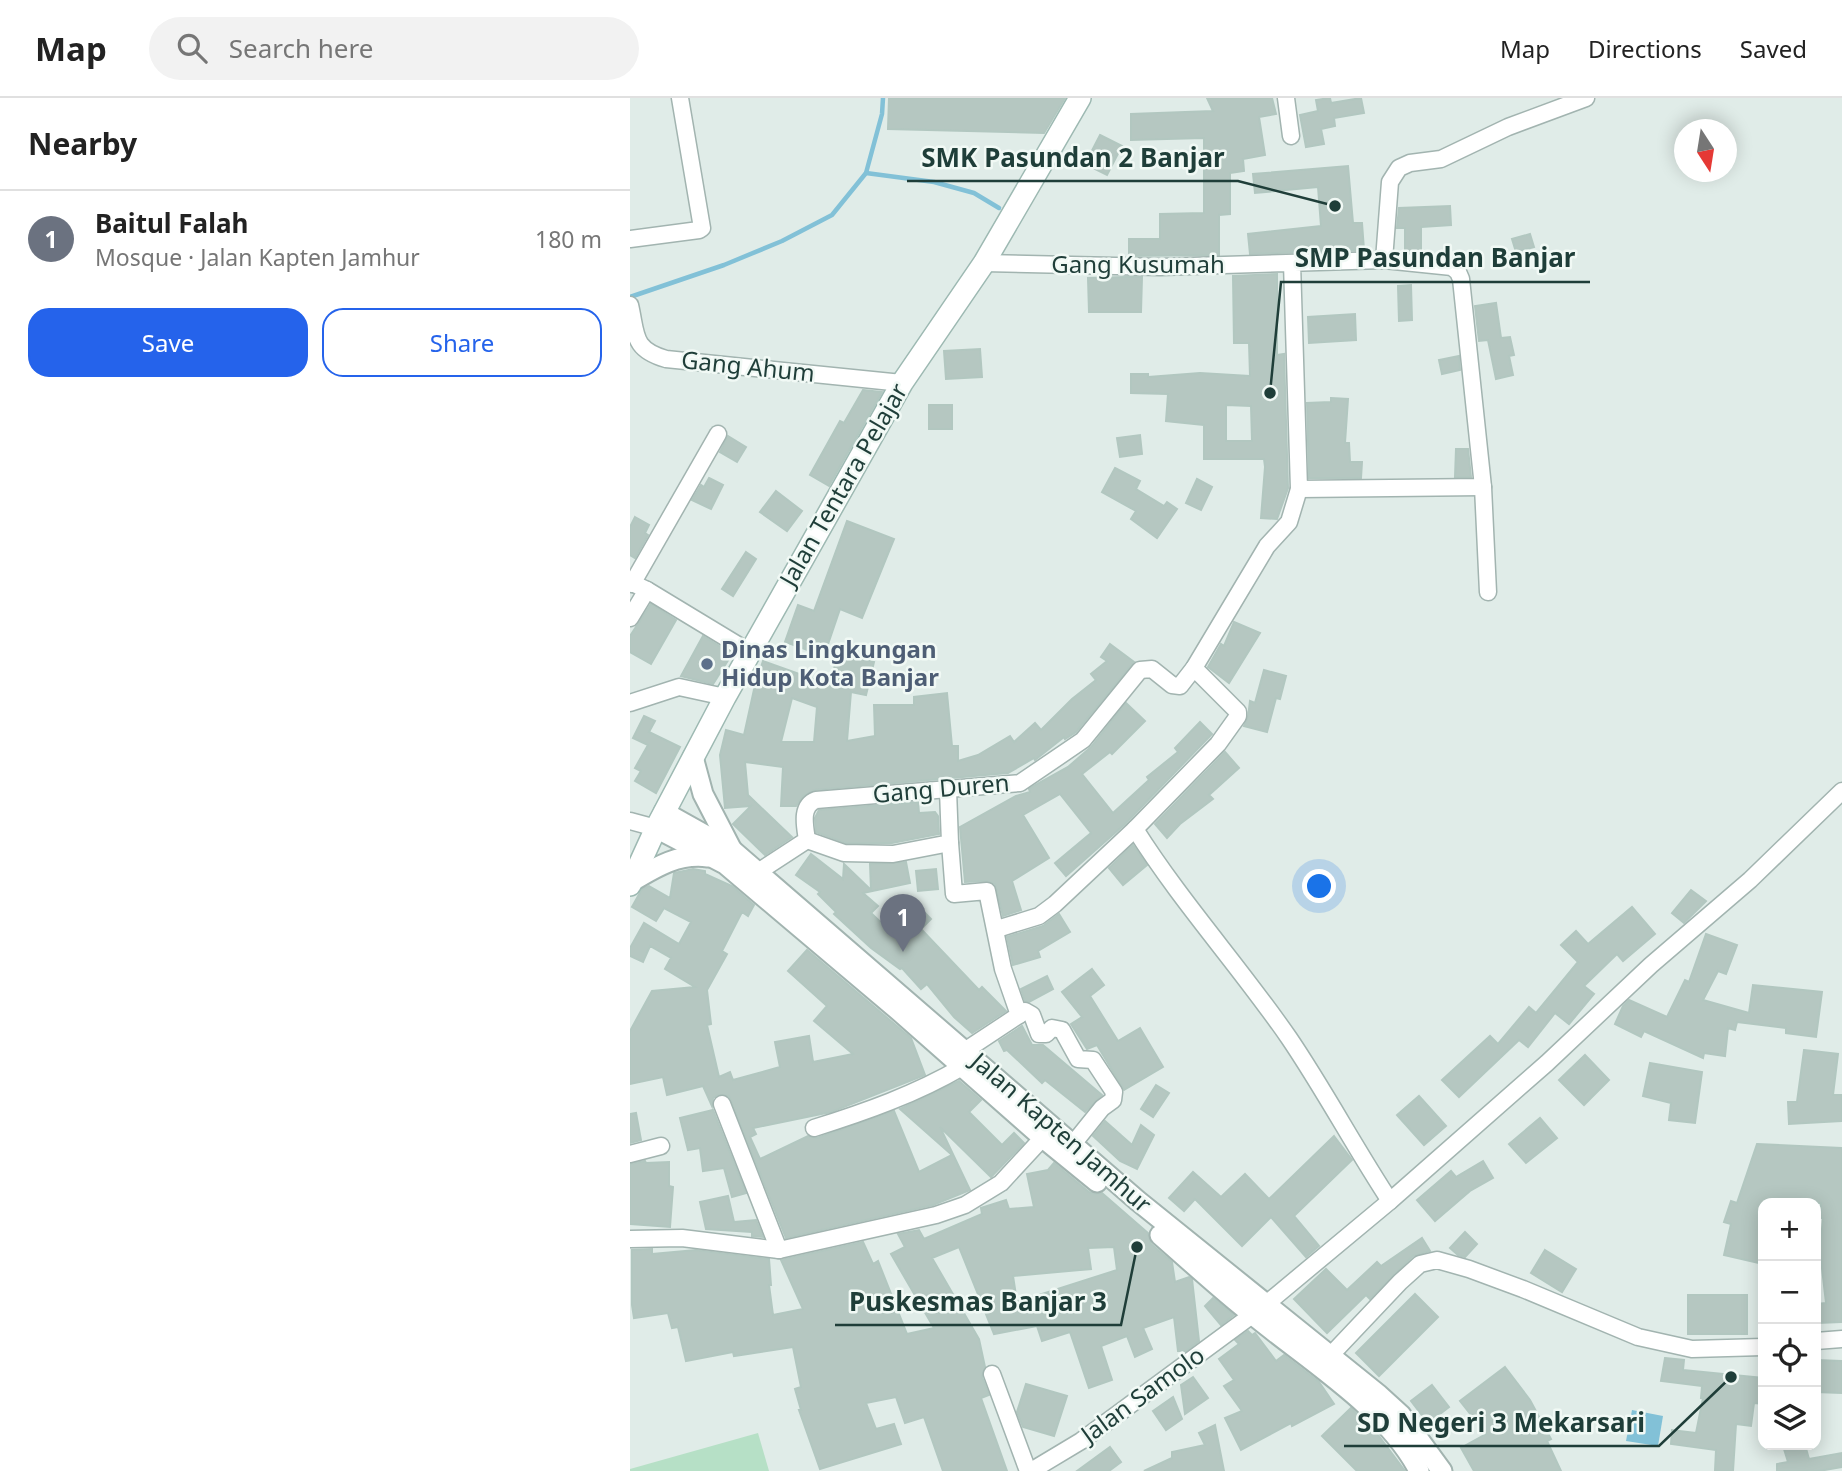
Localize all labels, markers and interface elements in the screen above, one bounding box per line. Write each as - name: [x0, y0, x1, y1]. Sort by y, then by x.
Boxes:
- search box: [149, 17, 639, 80]
- text: Map: [35, 26, 107, 71]
- icon: search: [173, 29, 211, 67]
- text: Search here: [229, 30, 373, 66]
- text: Map: [1500, 32, 1550, 65]
- text: Directions: [1588, 32, 1702, 65]
- text: Saved: [1740, 32, 1807, 65]
- north arrow: [1674, 119, 1737, 182]
- text: Nearby: [28, 123, 137, 164]
- callout: SMK Pasundan 2 Banjar: [907, 134, 1238, 181]
- text: SMK Pasundan 2 Banjar: [921, 139, 1225, 175]
- text: Baitul Falah: [95, 205, 248, 241]
- text: 1: [44, 223, 58, 255]
- text: 180 m: [535, 223, 602, 255]
- callout: SMP Pasundan Banjar: [1281, 235, 1590, 282]
- text: SMP Pasundan Banjar: [1295, 239, 1576, 275]
- text: Mosque · Jalan Kapten Jamhur: [95, 241, 420, 273]
- street label: Gang Kusumah: [1051, 247, 1225, 280]
- button: Save: [28, 308, 308, 377]
- button: Share: [322, 308, 602, 377]
- street label: Gang Ahum: [680, 342, 817, 389]
- street label: Jalan Tentara Pelajar: [770, 377, 914, 594]
- place label: Dinas Lingkungan Hidup Kota Banjar: [721, 632, 939, 693]
- marker: Dinas Lingkungan Hidup Kota Banjar: [699, 656, 715, 672]
- street label: Gang Duren: [871, 765, 1011, 810]
- your location: [1302, 869, 1336, 903]
- pin: 1: [880, 894, 926, 952]
- street label: Jalan Kapten Jamhur: [963, 1043, 1159, 1220]
- map controls: [1758, 1198, 1821, 1450]
- button: +: [1758, 1198, 1821, 1261]
- button: −: [1758, 1261, 1821, 1324]
- callout: Puskesmas Banjar 3: [835, 1278, 1121, 1325]
- text: Puskesmas Banjar 3: [849, 1283, 1107, 1319]
- button: locate: [1758, 1324, 1821, 1387]
- street label: Jalan Samolo: [1072, 1338, 1210, 1451]
- button: layers: [1758, 1387, 1821, 1450]
- callout: SD Negeri 3 Mekarsari: [1344, 1399, 1659, 1446]
- text: SD Negeri 3 Mekarsari: [1357, 1404, 1645, 1440]

